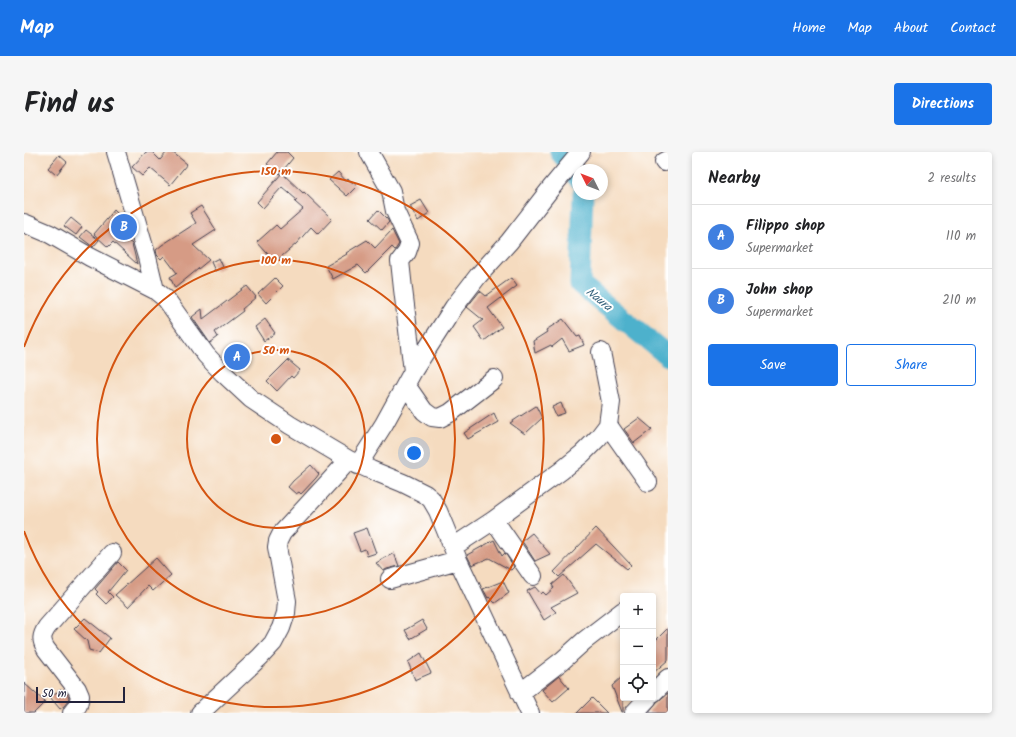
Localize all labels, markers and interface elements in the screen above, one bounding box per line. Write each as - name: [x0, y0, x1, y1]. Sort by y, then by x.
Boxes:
- text: Map: [20, 13, 54, 43]
- text: Home: [792, 17, 826, 39]
- text: Map: [848, 17, 872, 39]
- text: About: [894, 17, 928, 39]
- text: Contact: [950, 17, 996, 39]
- text: Find us: [24, 82, 115, 127]
- button: Directions: [894, 83, 992, 125]
- text: 150 m: [261, 162, 291, 181]
- north arrow: [572, 164, 608, 200]
- text: Nearby: [708, 165, 760, 192]
- text: 2 results: [928, 168, 976, 189]
- pin: B: [111, 212, 137, 242]
- text: Filippo shop: [746, 214, 825, 238]
- text: A: [717, 226, 725, 247]
- text: 110 m: [946, 226, 976, 247]
- text: Supermarket: [746, 238, 813, 259]
- text: 100 m: [261, 251, 291, 270]
- text: John shop: [746, 278, 813, 302]
- water label: Naura: [581, 283, 617, 317]
- text: B: [717, 290, 725, 311]
- text: 210 m: [942, 290, 976, 311]
- text: Supermarket: [746, 302, 813, 323]
- text: 50 m: [262, 341, 290, 360]
- pin: A: [224, 342, 250, 372]
- button: Save: [708, 344, 838, 386]
- button: Share: [846, 344, 976, 386]
- centre of rings: [269, 432, 283, 446]
- your location: [404, 443, 424, 463]
- map controls: [620, 593, 656, 701]
- button: +: [620, 593, 656, 629]
- button: −: [620, 629, 656, 665]
- button: locate: [620, 665, 656, 701]
- scale bar: [36, 685, 125, 704]
- text: 50 m: [42, 685, 67, 703]

